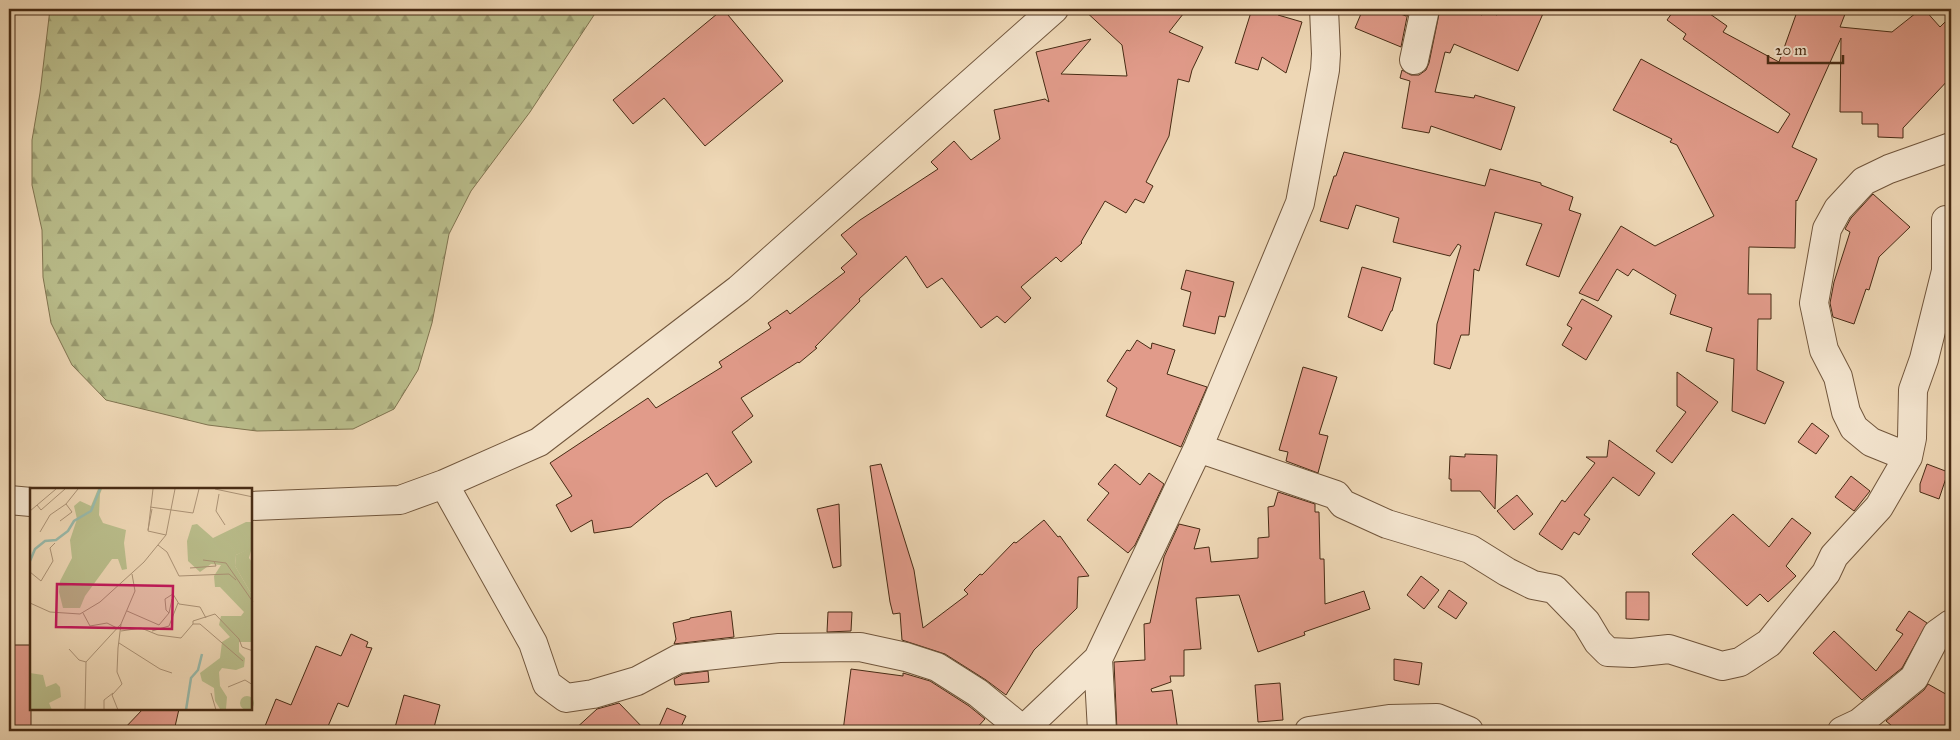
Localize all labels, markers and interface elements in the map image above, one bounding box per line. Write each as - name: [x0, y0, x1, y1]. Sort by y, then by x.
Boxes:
- scale bar: [1768, 32, 1842, 64]
- text: 20 m: [1775, 41, 1807, 59]
- inset map: [30, 488, 252, 710]

